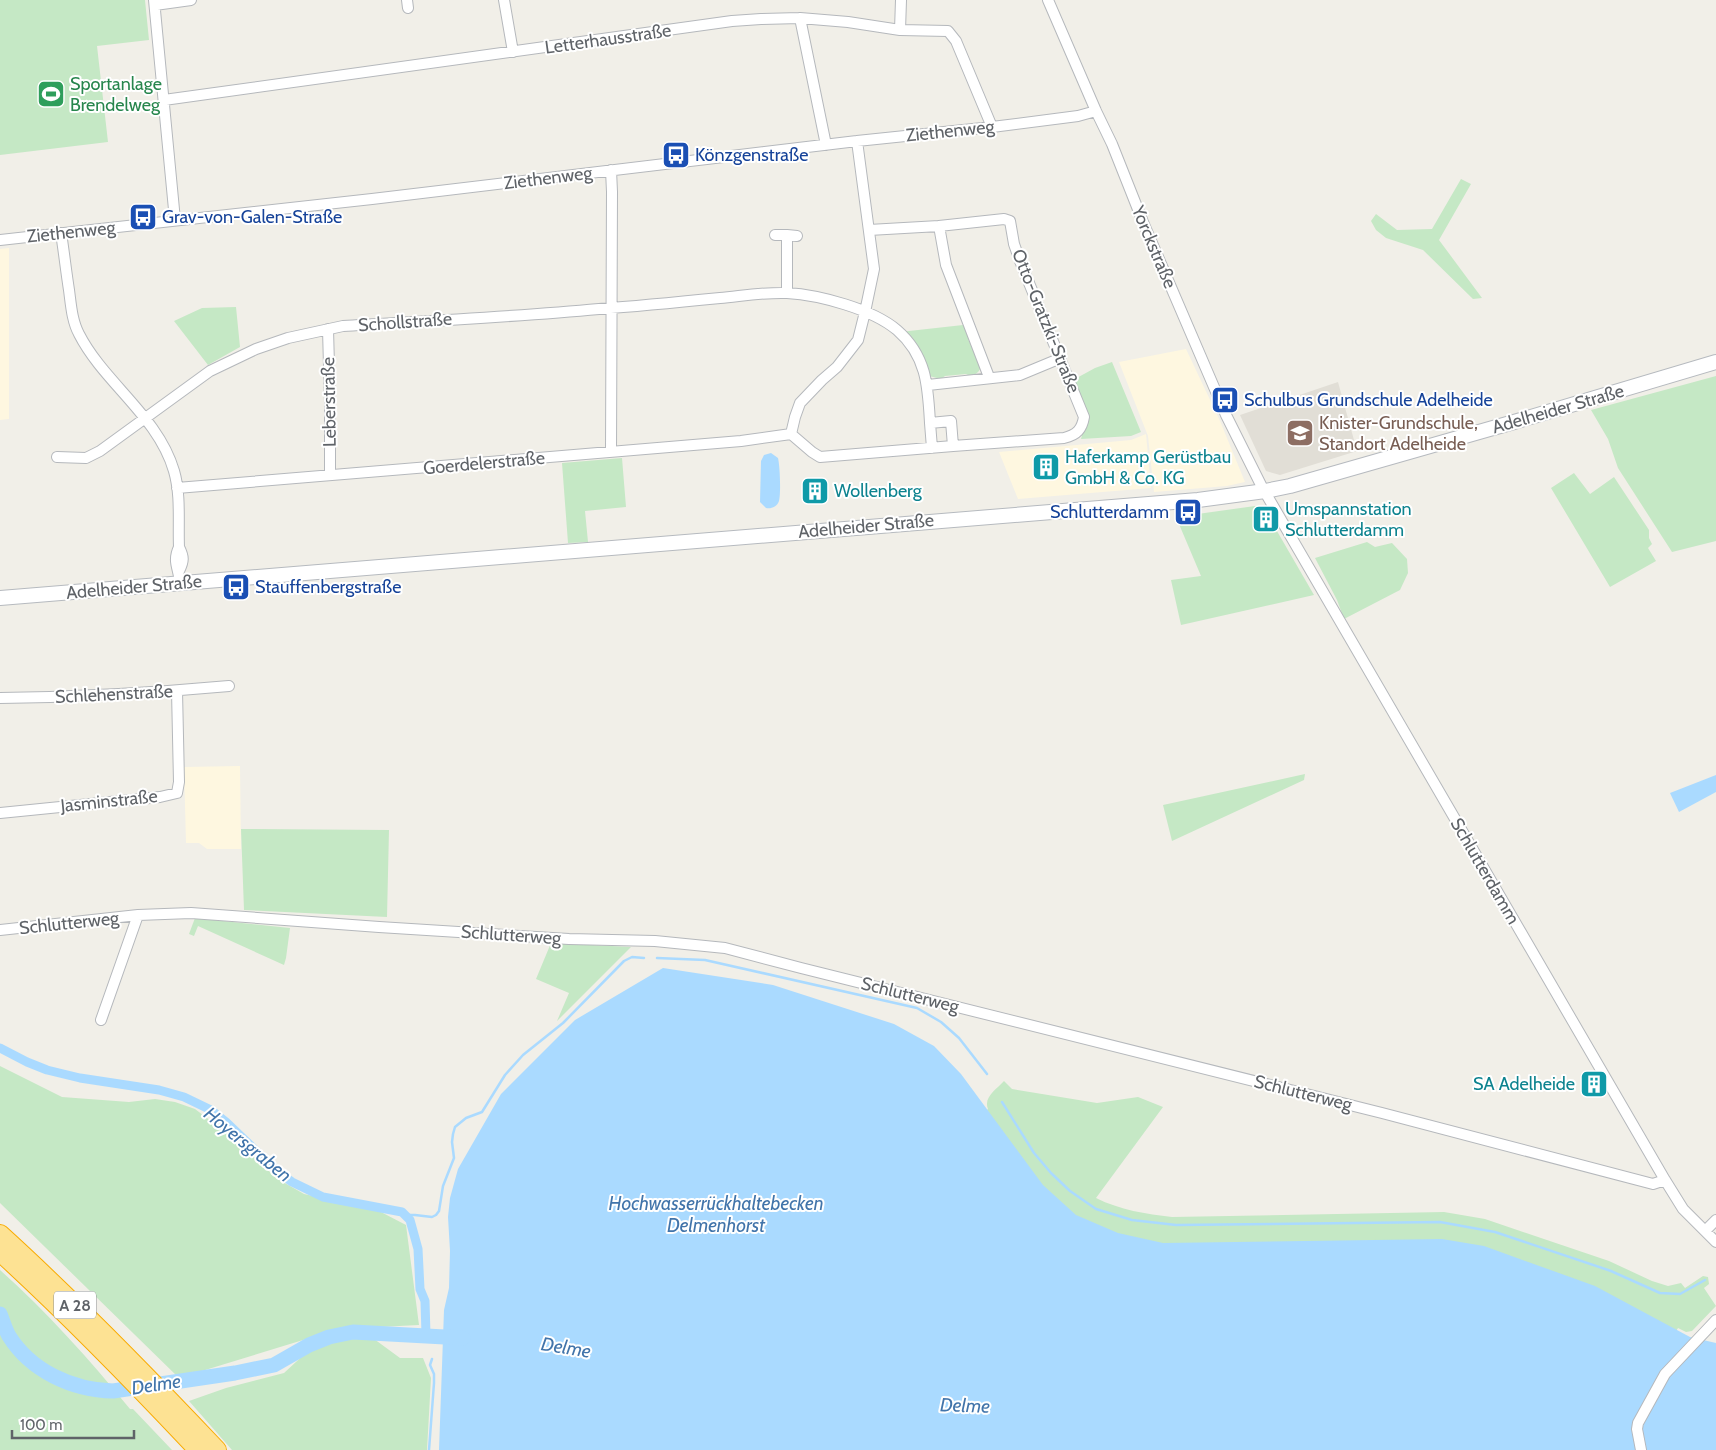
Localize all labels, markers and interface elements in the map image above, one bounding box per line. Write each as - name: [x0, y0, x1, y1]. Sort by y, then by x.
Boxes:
- street label: Letterhausstraße: [543, 19, 673, 59]
- place label: Sportanlage Brendelweg: [70, 73, 162, 116]
- sports icon: Sportanlage Brendelweg: [36, 79, 66, 109]
- street label: Ziethenweg: [905, 115, 996, 147]
- bus stop icon: Könzgenstraße: [661, 140, 691, 170]
- place label: Könzgenstraße: [695, 144, 808, 166]
- street label: Ziethenweg: [503, 162, 594, 194]
- bus stop icon: Grav-von-Galen-Straße: [128, 202, 158, 232]
- street label: Yorckstraße: [1126, 202, 1181, 292]
- place label: Grav-von-Galen-Straße: [162, 206, 342, 228]
- street label: Ziethenweg: [26, 216, 117, 248]
- street label: Otto-Gratzki-Straße: [1007, 246, 1085, 396]
- street label: Schollstraße: [357, 308, 453, 336]
- street label: Leberstraße: [317, 357, 341, 447]
- street label: Adelheider Straße: [1490, 380, 1626, 438]
- bus stop icon: Schulbus Grundschule Adelheide: [1210, 385, 1240, 415]
- place label: Schulbus Grundschule Adelheide: [1244, 389, 1493, 411]
- place label: Knister-Grundschule, Standort Adelheide: [1319, 412, 1478, 455]
- school or university icon: Knister-Grundschule, Standort Adelheide: [1285, 418, 1315, 448]
- place label: Haferkamp Gerüstbau GmbH & Co. KG: [1065, 446, 1231, 489]
- street label: Goerdelerstraße: [422, 447, 546, 479]
- building icon: Haferkamp Gerüstbau GmbH & Co. KG: [1031, 452, 1061, 482]
- building icon: Wollenberg: [800, 476, 830, 506]
- place label: Wollenberg: [834, 480, 923, 502]
- bus stop icon: Schlutterdamm: [1173, 497, 1203, 527]
- place label: Umspannstation Schlutterdamm: [1285, 498, 1412, 541]
- place label: Schlutterdamm: [1050, 501, 1169, 523]
- building icon: Umspannstation Schlutterdamm: [1251, 504, 1281, 534]
- street label: Adelheider Straße: [797, 509, 935, 543]
- street label: Adelheider Straße: [65, 570, 203, 604]
- bus stop icon: Stauffenbergstraße: [221, 572, 251, 602]
- place label: Stauffenbergstraße: [255, 576, 401, 598]
- street label: Schlehenstraße: [54, 680, 174, 708]
- street label: Jasminstraße: [58, 785, 159, 817]
- street label: Schlutterdamm: [1446, 814, 1524, 928]
- street label: Schlutterweg: [18, 907, 121, 939]
- street label: Schlutterweg: [460, 921, 563, 950]
- street label: Schlutterweg: [859, 972, 962, 1018]
- building icon: SA Adelheide: [1579, 1069, 1609, 1099]
- street label: Schlutterweg: [1252, 1070, 1355, 1116]
- place label: SA Adelheide: [1473, 1073, 1575, 1095]
- water label: Hoyersgraben: [199, 1102, 296, 1187]
- water label: Hochwasserrückhaltebecken Delmenhorst: [609, 1192, 823, 1237]
- road number: A 28: [54, 1292, 96, 1318]
- water label: Delme: [540, 1332, 593, 1363]
- water label: Delme: [130, 1369, 183, 1400]
- water label: Delme: [940, 1393, 991, 1418]
- scale bar: [12, 1408, 135, 1440]
- text: 100 m: [20, 1416, 62, 1434]

